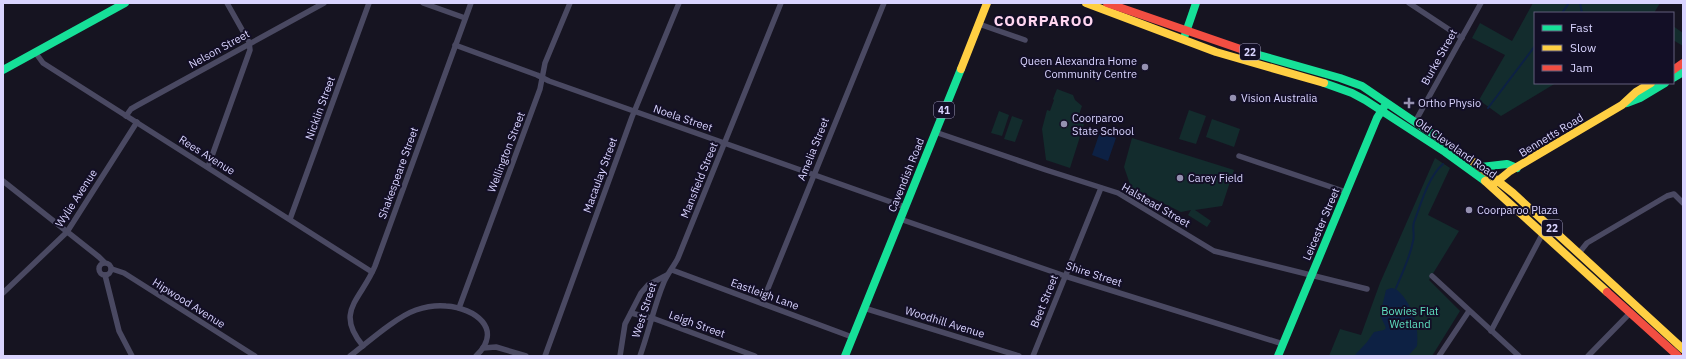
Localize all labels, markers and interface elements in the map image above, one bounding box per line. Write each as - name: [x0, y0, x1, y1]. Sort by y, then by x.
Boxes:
- district label: COORPAROO: [994, 11, 1094, 30]
- legend: [1534, 12, 1674, 84]
- text: Fast: [1570, 20, 1593, 35]
- street label: Nelson Street: [186, 26, 252, 71]
- street label: Burke Street: [1418, 26, 1460, 87]
- text: Slow: [1570, 40, 1596, 55]
- road number: 22: [1240, 44, 1260, 60]
- place label: Queen Alexandra Home Community Centre: [1020, 54, 1137, 81]
- text: Jam: [1570, 60, 1593, 75]
- marker: Queen Alexandra Home Community Centre: [1140, 62, 1150, 72]
- street label: Nicklin Street: [302, 74, 338, 142]
- place label: Vision Australia: [1241, 91, 1318, 105]
- marker: Vision Australia: [1228, 93, 1238, 103]
- place label: Ortho Physio: [1418, 96, 1481, 110]
- marker: Ortho Physio: [1403, 97, 1415, 109]
- street label: Noela Street: [652, 101, 715, 135]
- road number: 41: [934, 102, 954, 118]
- street label: Wellington Street: [484, 109, 528, 194]
- street label: Bennetts Road: [1516, 110, 1586, 160]
- place label: Coorparoo State School: [1072, 111, 1134, 138]
- street label: Amelia Street: [794, 115, 832, 183]
- street label: Old Cleveland Road: [1413, 115, 1499, 181]
- marker: Coorparoo State School: [1059, 119, 1069, 129]
- street label: Shakespeare Street: [375, 125, 421, 221]
- street label: Rees Avenue: [176, 132, 238, 178]
- street label: Macaulay Street: [580, 135, 620, 215]
- street label: Cavendish Road: [885, 136, 927, 214]
- street label: Mansfield Street: [677, 140, 721, 220]
- street label: Wylie Avenue: [52, 166, 100, 230]
- place label: Carey Field: [1188, 171, 1243, 185]
- marker: Carey Field: [1175, 173, 1185, 183]
- street label: Halstead Street: [1119, 180, 1193, 230]
- street label: Leicester Street: [1299, 185, 1343, 262]
- place label: Coorparoo Plaza: [1477, 203, 1558, 217]
- marker: Coorparoo Plaza: [1464, 205, 1474, 215]
- road number: 22: [1542, 220, 1562, 236]
- street label: Shire Street: [1064, 258, 1124, 290]
- street label: Beet Street: [1027, 272, 1061, 330]
- street label: Hipwood Avenue: [150, 275, 228, 331]
- street label: Eastleigh Lane: [729, 275, 801, 313]
- street label: West Street: [628, 280, 660, 340]
- street label: Woodhill Avenue: [903, 303, 987, 341]
- park label: Bowies Flat Wetland: [1381, 304, 1439, 331]
- street label: Leigh Street: [667, 307, 727, 341]

